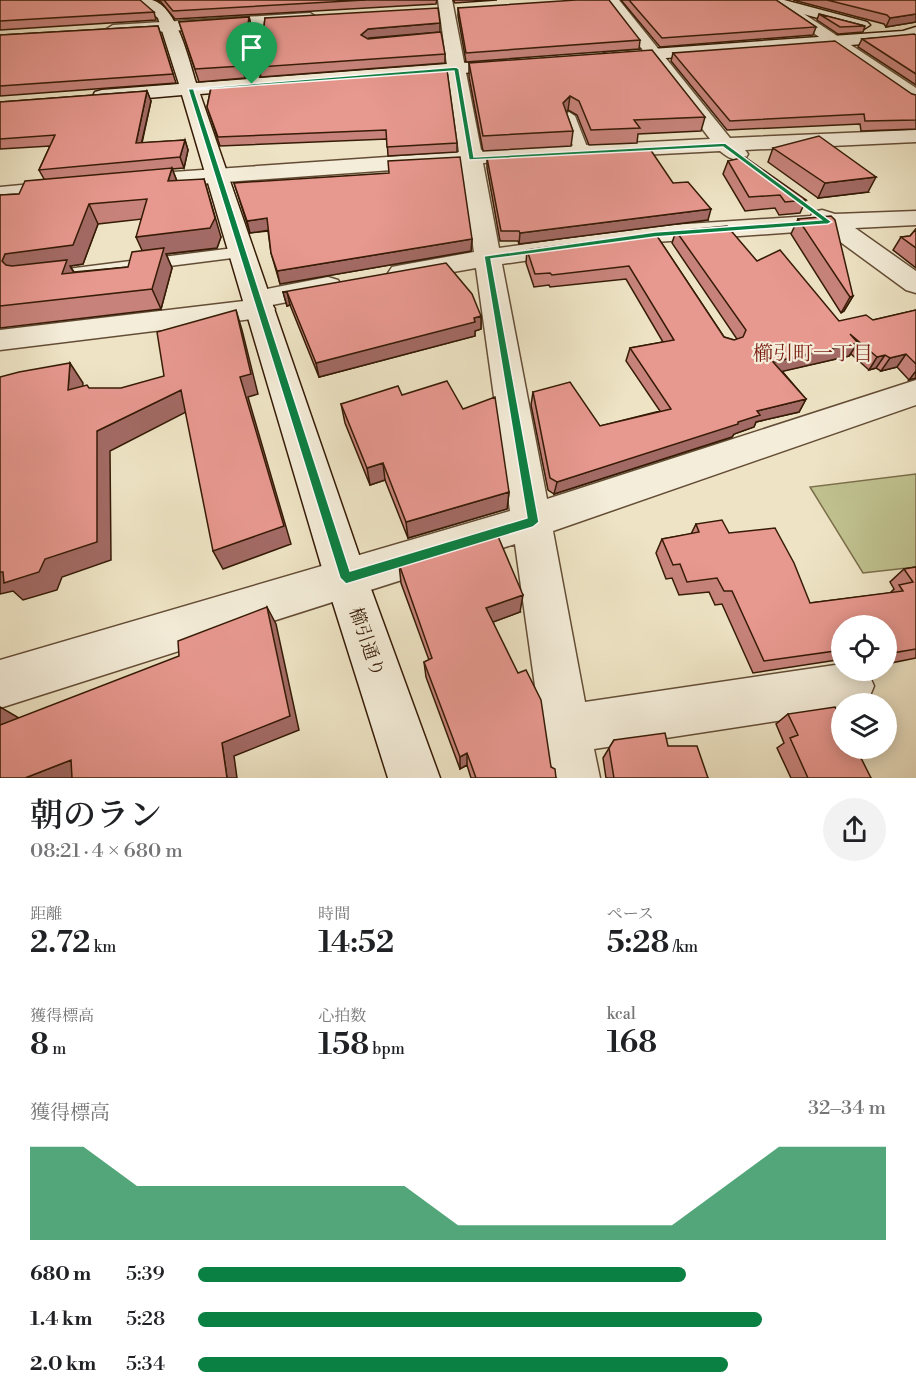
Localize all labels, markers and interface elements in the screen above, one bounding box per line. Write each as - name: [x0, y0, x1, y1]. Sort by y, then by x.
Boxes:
- pin: [226, 22, 277, 84]
- icon: arrive: [235, 31, 268, 64]
- district label: 櫛引町一丁目: [753, 342, 873, 367]
- street label: 櫛引通り: [344, 604, 389, 680]
- map controls: [831, 615, 897, 759]
- button: locate: [831, 615, 897, 681]
- button: layers: [831, 693, 897, 759]
- text: 朝のラン: [30, 796, 162, 837]
- button: share: [823, 798, 886, 861]
- text: 08:21 · 4 × 680 m: [30, 839, 183, 864]
- text: 距離: [30, 904, 62, 924]
- text: 時間: [318, 904, 350, 924]
- text: ペース: [607, 904, 654, 924]
- text: 2.72: [30, 924, 91, 962]
- text: 14:52: [318, 924, 394, 962]
- text: 5:28: [607, 924, 669, 962]
- text: km: [91, 937, 116, 957]
- text: /km: [669, 937, 698, 957]
- text: kcal: [607, 1004, 636, 1024]
- text: 獲得標高: [30, 1006, 94, 1026]
- text: 心拍数: [318, 1006, 366, 1026]
- text: 168: [607, 1024, 657, 1062]
- text: 8: [30, 1026, 49, 1064]
- text: 158: [318, 1026, 369, 1064]
- text: m: [49, 1039, 66, 1059]
- text: bpm: [369, 1039, 405, 1059]
- text: 32–34 m: [808, 1096, 886, 1121]
- text: 獲得標高: [30, 1101, 110, 1126]
- text: 680 m: [30, 1262, 91, 1287]
- text: 5:39: [126, 1262, 165, 1287]
- text: 1.4 km: [30, 1307, 92, 1332]
- text: 5:28: [126, 1307, 165, 1332]
- text: 2.0 km: [30, 1352, 96, 1377]
- text: 5:34: [126, 1352, 165, 1377]

